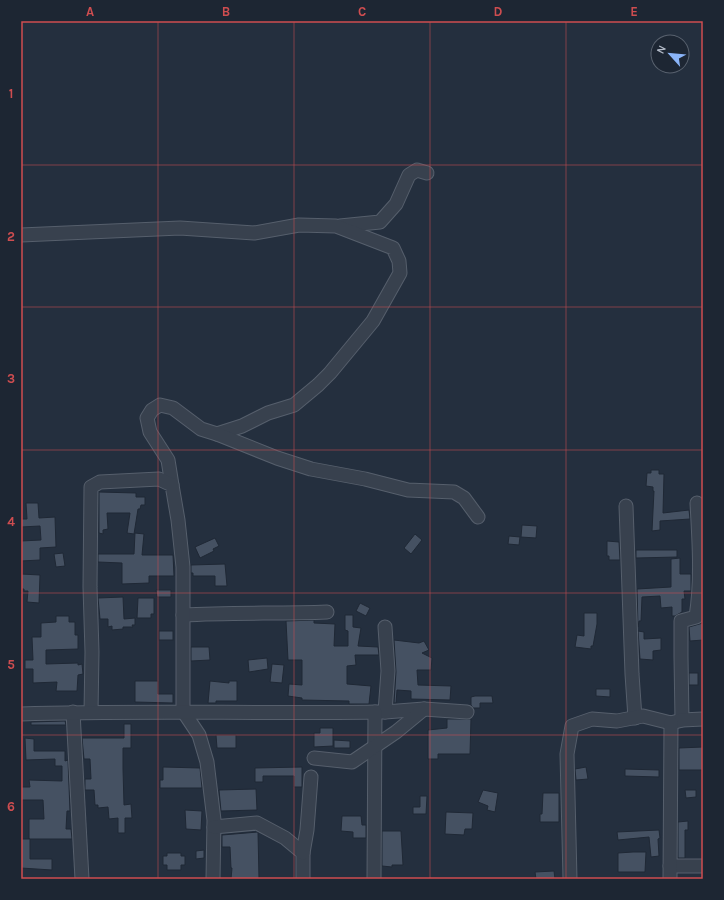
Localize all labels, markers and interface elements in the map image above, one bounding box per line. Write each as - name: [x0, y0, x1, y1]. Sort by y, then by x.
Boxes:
- text: A: [86, 4, 94, 19]
- text: B: [222, 4, 230, 19]
- text: C: [358, 4, 366, 19]
- text: D: [494, 4, 503, 19]
- text: E: [630, 4, 638, 19]
- north arrow: [650, 34, 690, 74]
- text: N: [654, 43, 669, 56]
- text: 1: [9, 86, 13, 101]
- text: 2: [7, 229, 15, 244]
- text: 3: [7, 371, 15, 386]
- text: 4: [7, 514, 15, 529]
- text: 5: [7, 657, 15, 672]
- text: 6: [7, 799, 15, 814]

